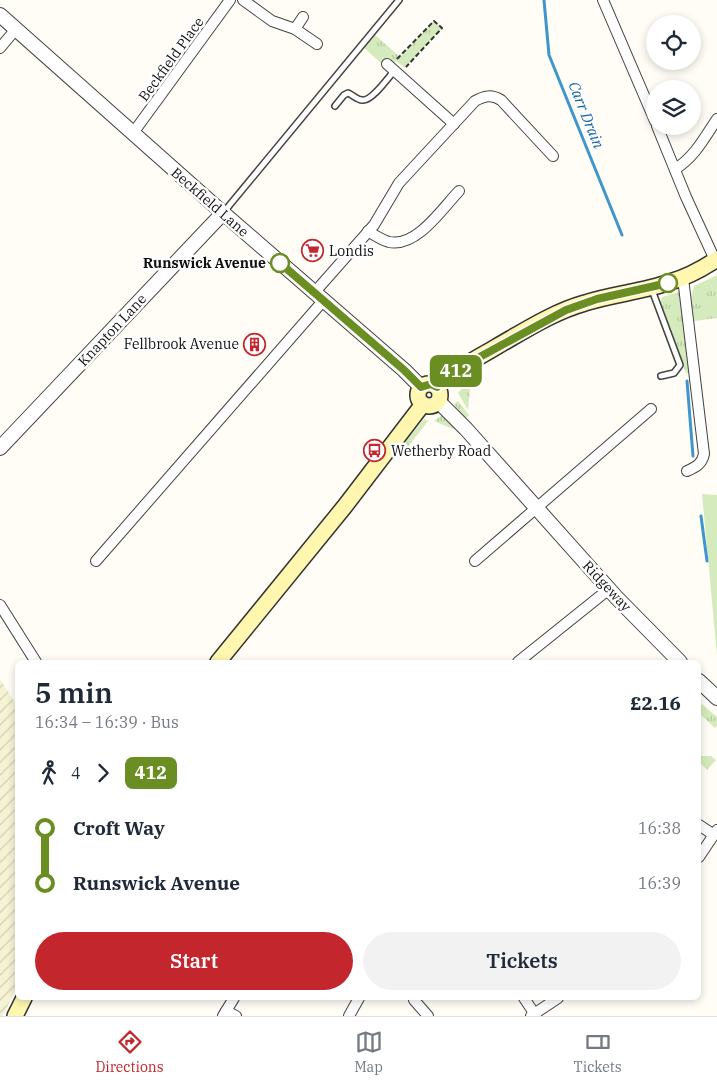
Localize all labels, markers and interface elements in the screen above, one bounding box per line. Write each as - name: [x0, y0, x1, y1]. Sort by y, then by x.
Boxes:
- street label: Beckfield Place: [134, 13, 208, 105]
- map controls: [646, 15, 701, 135]
- button: locate: [646, 15, 701, 70]
- water label: Carr Drain: [564, 79, 609, 152]
- button: layers: [646, 80, 701, 135]
- street label: Beckfield Lane: [167, 163, 253, 241]
- supermarket icon: Londis: [301, 239, 325, 263]
- place label: Londis: [329, 242, 374, 260]
- marker: Runswick Avenue: [270, 253, 290, 273]
- place label: Runswick Avenue: [143, 254, 266, 272]
- unlabelled marker: [658, 273, 678, 293]
- street label: Knapton Lane: [74, 290, 150, 370]
- building icon: Fellbrook Avenue: [243, 332, 267, 356]
- place label: Fellbrook Avenue: [124, 335, 239, 353]
- line badge: 412: [427, 355, 485, 387]
- text: 412: [440, 359, 472, 382]
- bus stop icon: Wetherby Road: [363, 439, 387, 463]
- place label: Wetherby Road: [391, 442, 492, 460]
- street label: Ridgeway: [579, 557, 635, 616]
- text: 5 min: [35, 674, 113, 711]
- text: £2.16: [630, 691, 681, 715]
- text: 16:34 – 16:39 · Bus: [35, 712, 179, 732]
- icon: walk: [35, 759, 63, 787]
- icon: forward: [89, 759, 117, 787]
- text: 412: [135, 761, 167, 784]
- text: 4: [71, 763, 81, 783]
- text: Croft Way: [73, 816, 165, 840]
- text: 16:38: [638, 818, 681, 838]
- text: Runswick Avenue: [73, 871, 240, 895]
- text: 16:39: [638, 873, 681, 893]
- button: Start: [35, 932, 353, 990]
- button: Tickets: [363, 932, 681, 990]
- tab: Directions: [95, 1028, 164, 1076]
- tab: Map: [354, 1028, 383, 1076]
- tab: Tickets: [574, 1028, 622, 1076]

